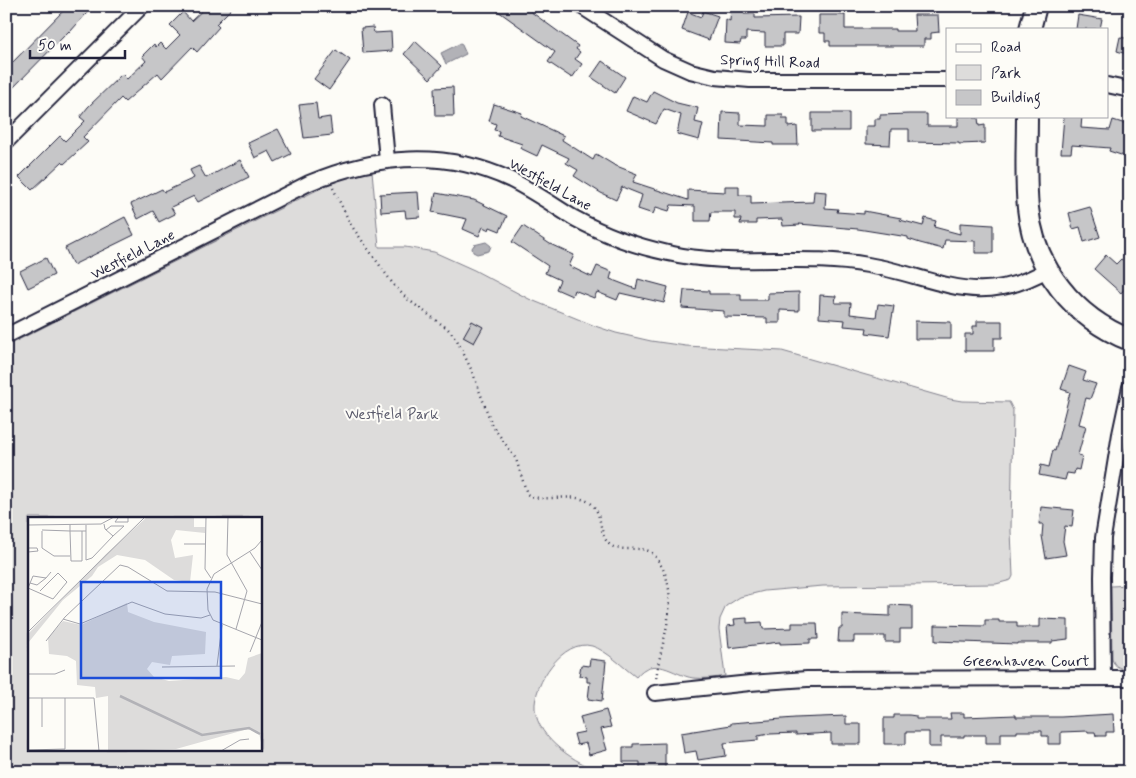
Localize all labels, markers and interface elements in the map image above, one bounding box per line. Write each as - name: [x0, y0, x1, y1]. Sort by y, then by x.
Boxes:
- scale bar: [30, 28, 125, 60]
- legend: [946, 28, 1108, 118]
- text: 50 m: [38, 36, 72, 56]
- text: Road: [991, 38, 1021, 58]
- street label: Spring Hill Road: [720, 50, 820, 75]
- text: Park: [991, 64, 1021, 84]
- text: Building: [991, 88, 1041, 109]
- street label: Westfield Lane: [505, 154, 595, 216]
- street label: Westfield Lane: [88, 225, 179, 285]
- park label: Westfield Park: [345, 405, 439, 425]
- inset map: [28, 517, 261, 750]
- street label: Greenhaven Court: [963, 652, 1089, 672]

